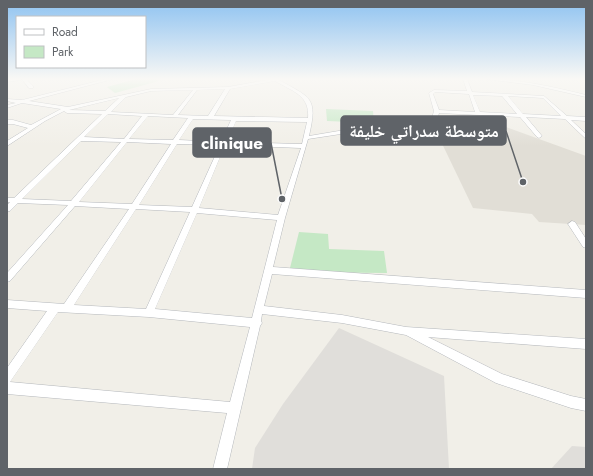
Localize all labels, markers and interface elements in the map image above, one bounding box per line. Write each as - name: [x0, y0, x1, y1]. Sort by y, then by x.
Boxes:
- legend: [16, 16, 146, 68]
- text: Road: [52, 23, 78, 41]
- text: Park: [52, 43, 74, 61]
- callout: متوسطة سدراتي خليفة: [341, 116, 506, 145]
- text: متوسطة سدراتي خليفة: [349, 119, 499, 145]
- callout: clinique: [193, 128, 271, 157]
- text: clinique: [201, 131, 263, 155]

